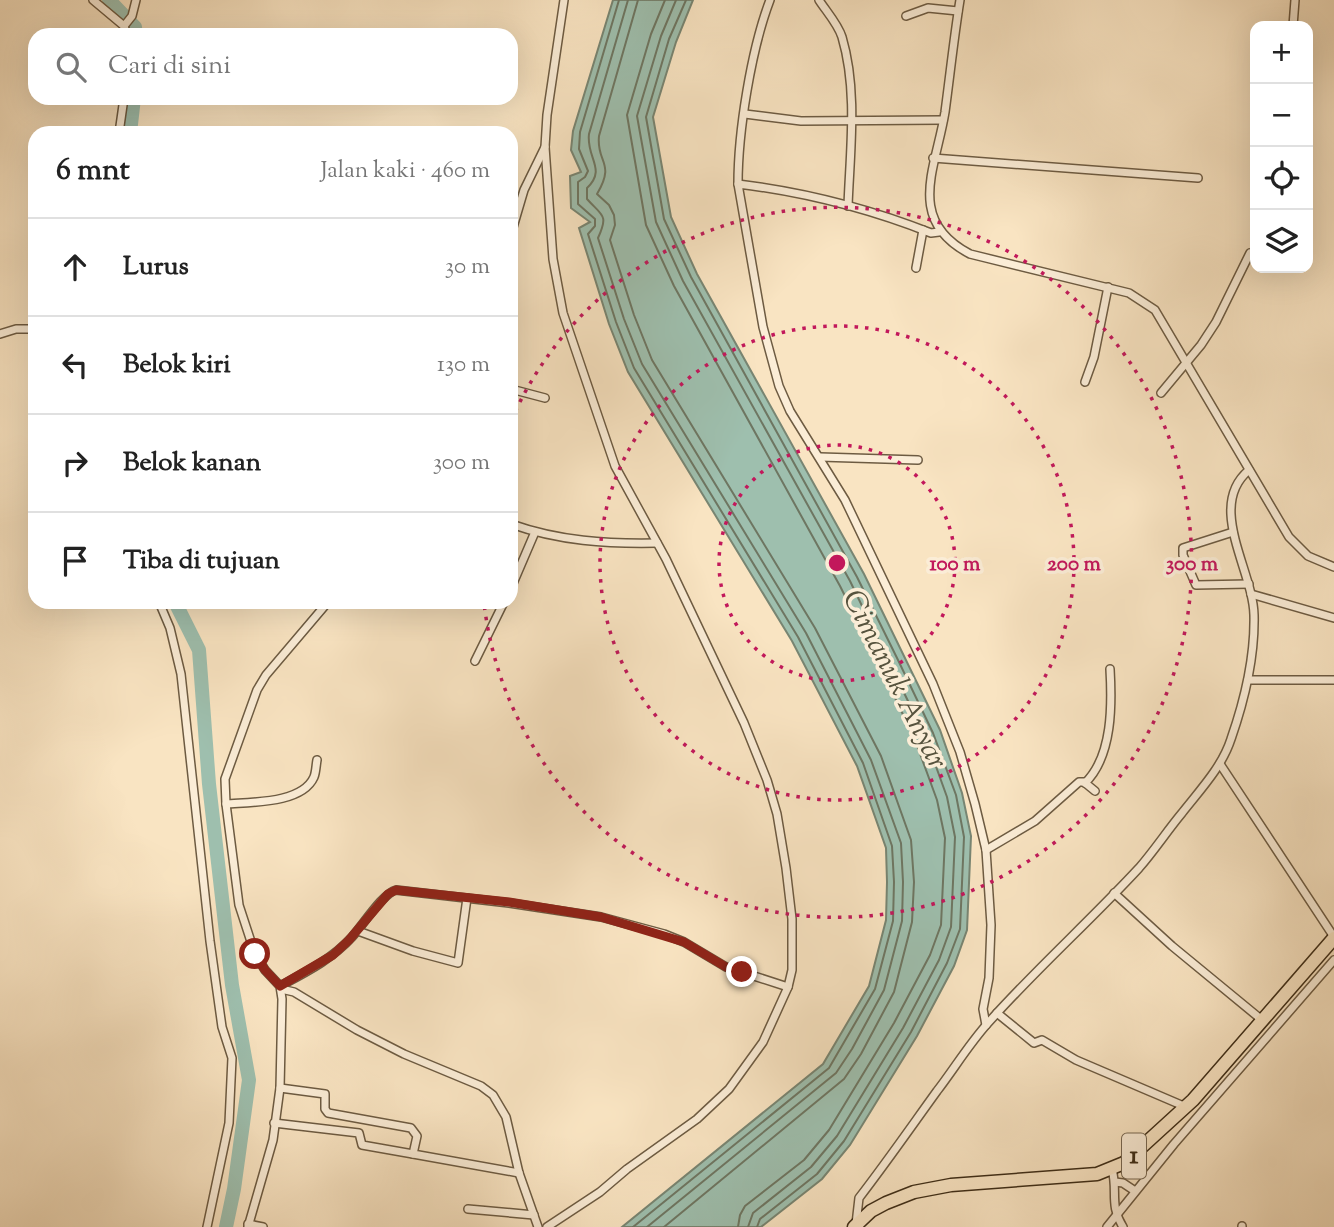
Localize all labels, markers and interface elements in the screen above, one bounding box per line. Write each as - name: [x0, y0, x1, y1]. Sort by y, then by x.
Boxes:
- map controls: [1250, 21, 1313, 273]
- button: +: [1250, 21, 1313, 84]
- search box: [28, 28, 518, 105]
- icon: search: [52, 48, 90, 86]
- text: Cari di sini: [108, 48, 231, 85]
- button: −: [1250, 84, 1313, 147]
- button: locate: [1250, 147, 1313, 210]
- text: 6 mnt: [56, 150, 130, 193]
- text: Jalan kaki · 460 m: [321, 155, 490, 188]
- button: layers: [1250, 210, 1313, 273]
- icon: ahead: [56, 248, 94, 286]
- text: Lurus: [123, 249, 189, 286]
- text: 30 m: [445, 251, 490, 284]
- icon: left: [56, 346, 94, 384]
- text: Belok kiri: [123, 347, 231, 384]
- text: 130 m: [437, 349, 490, 382]
- icon: right: [56, 444, 94, 482]
- text: Belok kanan: [123, 445, 261, 482]
- text: 300 m: [433, 447, 490, 480]
- icon: arrive: [56, 542, 94, 580]
- text: Tiba di tujuan: [123, 543, 280, 580]
- text: 100 m: [930, 550, 981, 580]
- text: 200 m: [1047, 550, 1102, 580]
- text: 300 m: [1166, 550, 1219, 580]
- centre of rings: [825, 551, 849, 575]
- water label: Cimanuk Anyar: [830, 583, 958, 777]
- route start: [239, 938, 270, 969]
- route end: [726, 956, 757, 987]
- road number: 1: [1122, 1134, 1146, 1178]

